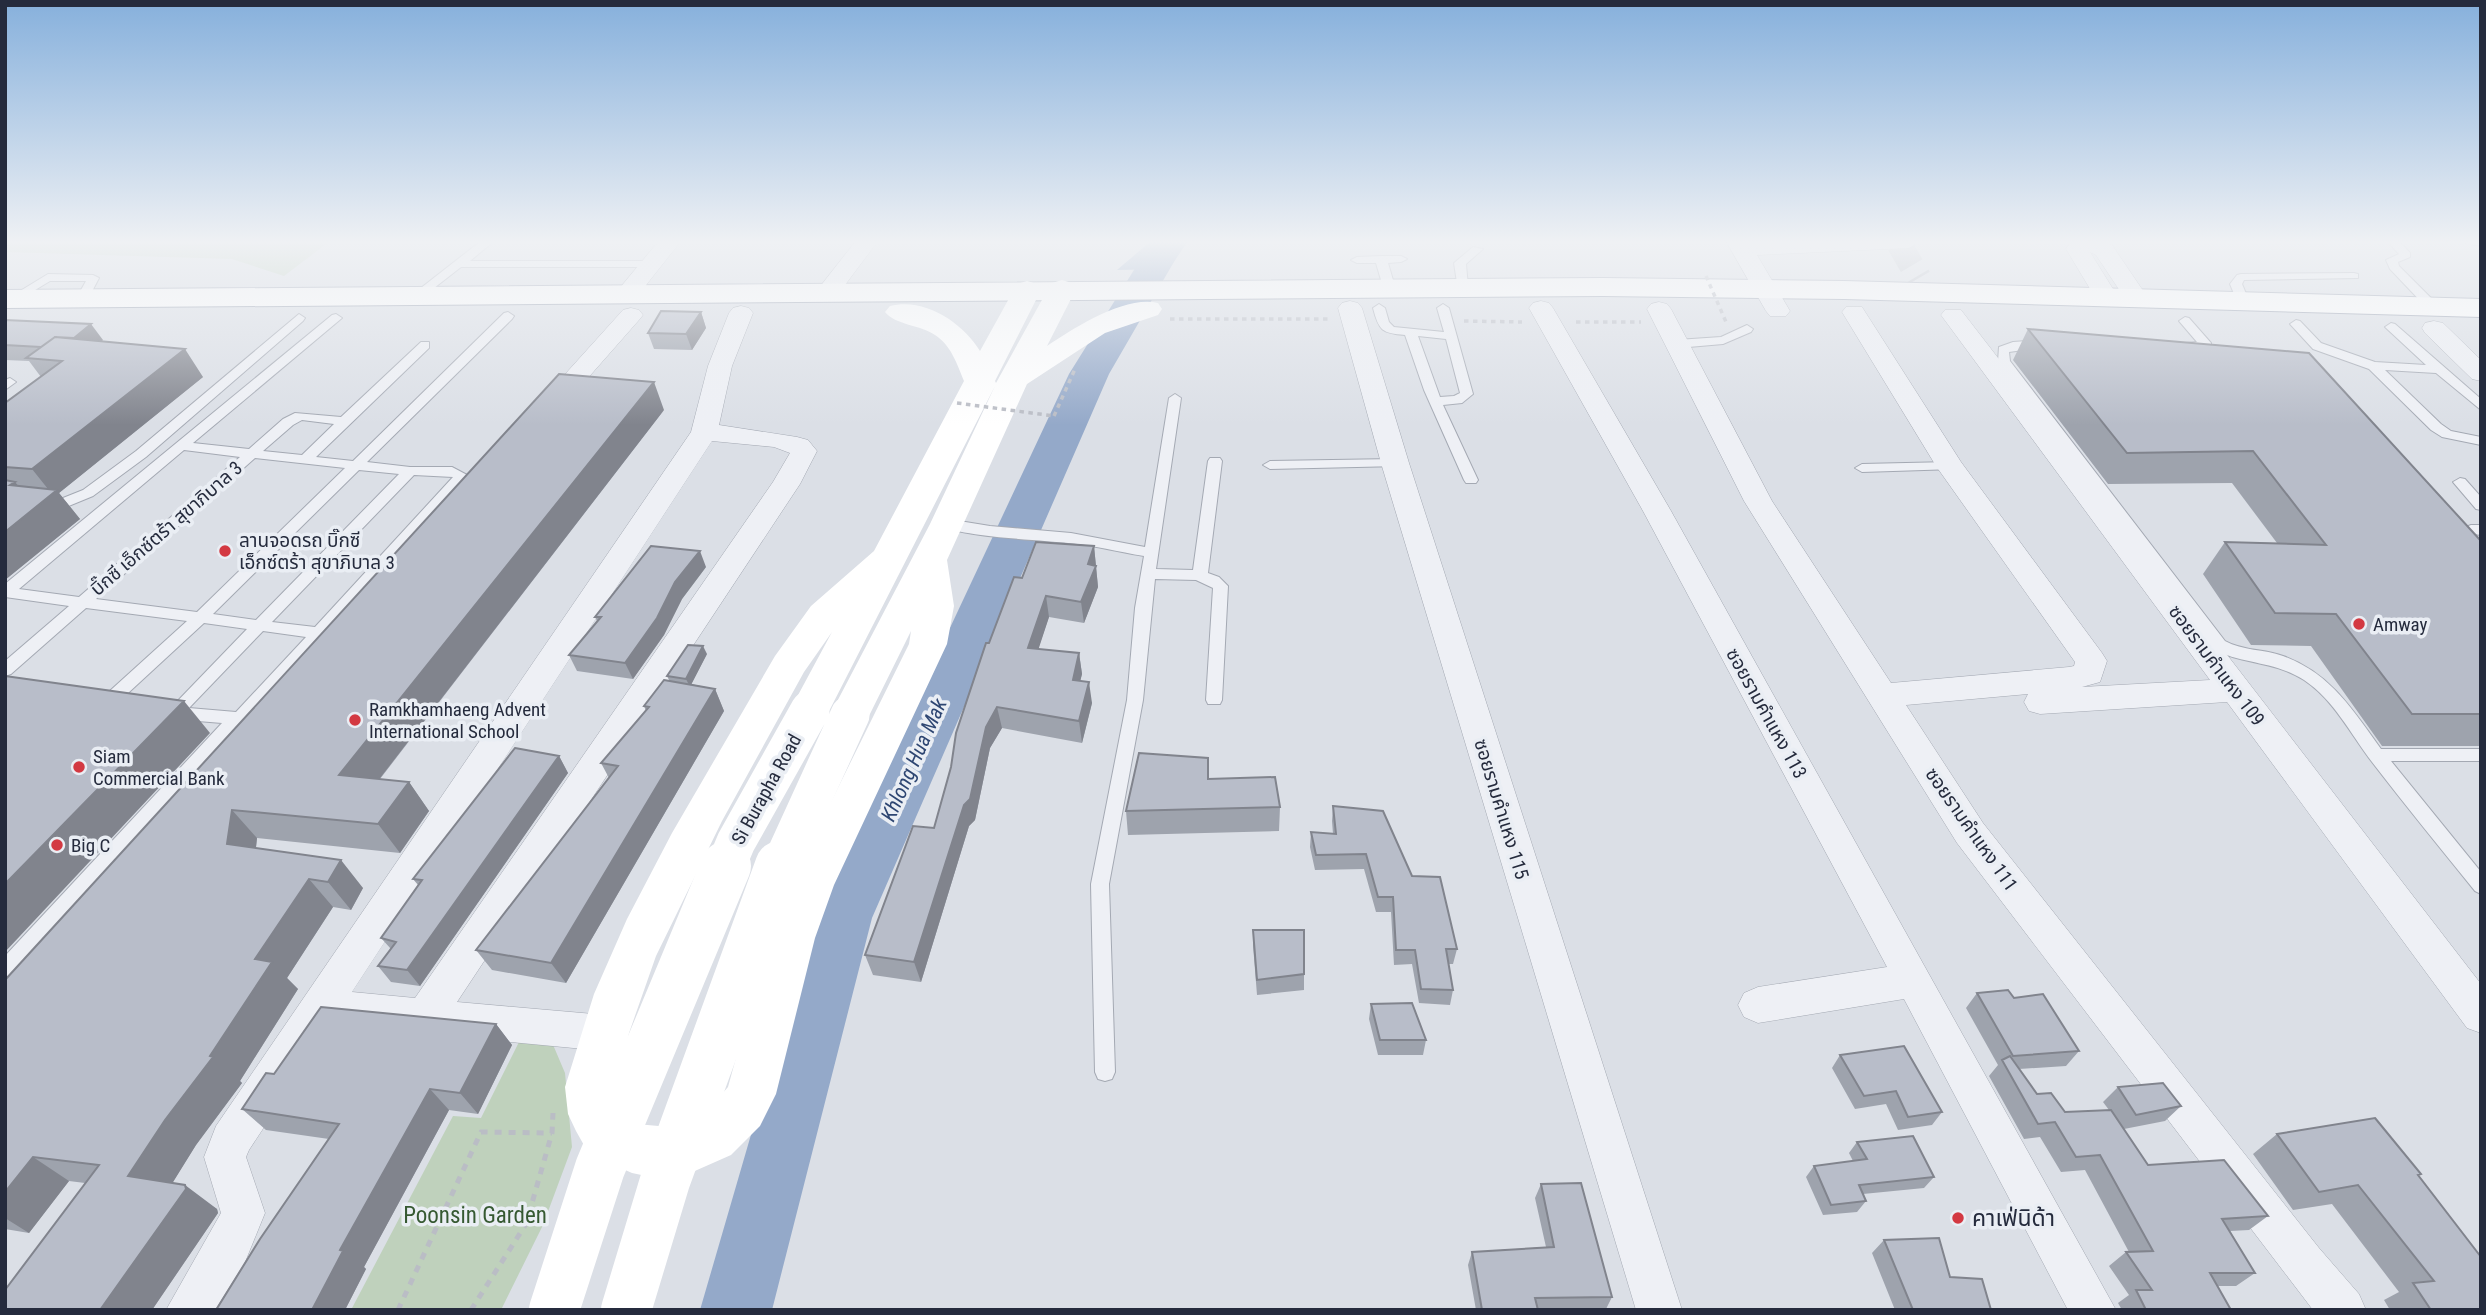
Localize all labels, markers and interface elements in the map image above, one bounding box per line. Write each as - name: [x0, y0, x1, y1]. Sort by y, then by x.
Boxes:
- street label: บิ๊กซี เอ็กซ์ตร้า สุขาภิบาล 3: [85, 455, 247, 601]
- place label: ลานจอดรถ บิ๊กซี เอ็กซ์ตร้า สุขาภิบาล 3: [239, 528, 395, 574]
- marker: ลานจอดรถ บิ๊กซี เอ็กซ์ตร้า สุขาภิบาล 3: [217, 543, 233, 559]
- street label: ซอยรามคำแหง 109: [2164, 600, 2270, 730]
- place label: Amway: [2373, 613, 2428, 636]
- marker: Amway: [2351, 616, 2367, 632]
- street label: ซอยรามคำแหง 113: [1721, 644, 1812, 782]
- water label: Khlong Hua Mak: [876, 694, 952, 825]
- place label: Ramkhamhaeng Advent International School: [369, 698, 546, 743]
- marker: Ramkhamhaeng Advent International School: [347, 712, 363, 728]
- street label: Si Burapha Road: [727, 730, 806, 849]
- street label: ซอยรามคำแหง 115: [1469, 736, 1534, 882]
- place label: Siam Commercial Bank: [93, 745, 225, 790]
- marker: Siam Commercial Bank: [71, 759, 87, 775]
- street label: ซอยรามคำแหง 111: [1920, 763, 2023, 895]
- place label: Big C: [71, 834, 110, 857]
- marker: Big C: [49, 837, 65, 853]
- park label: Poonsin Garden: [403, 1202, 547, 1229]
- place label: คาเฟ่นิด้า: [1972, 1205, 2055, 1232]
- marker: คาเฟ่นิด้า: [1950, 1210, 1966, 1226]

